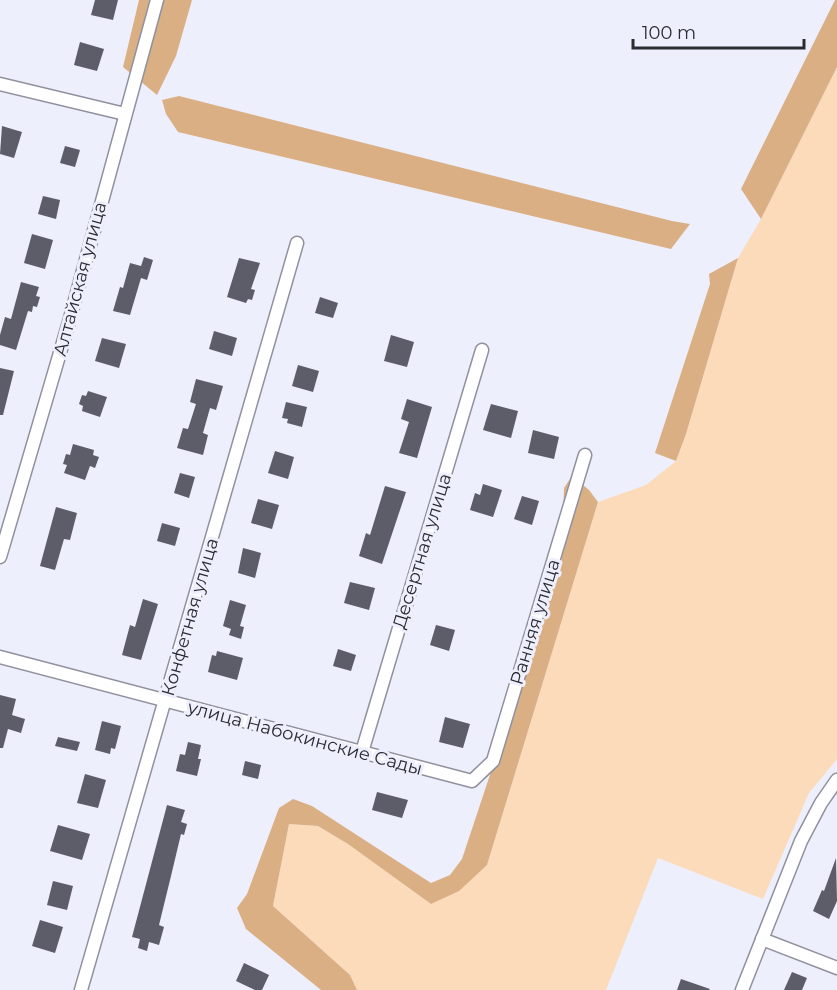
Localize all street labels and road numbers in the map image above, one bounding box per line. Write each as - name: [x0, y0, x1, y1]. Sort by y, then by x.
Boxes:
- street label: Алтайская улица: [49, 199, 111, 359]
- street label: Десертная улица: [388, 471, 456, 631]
- street label: Конфетная улица: [157, 535, 223, 699]
- street label: Ранняя улица: [505, 557, 565, 687]
- street label: улица Набокинские Сады: [184, 696, 425, 780]

